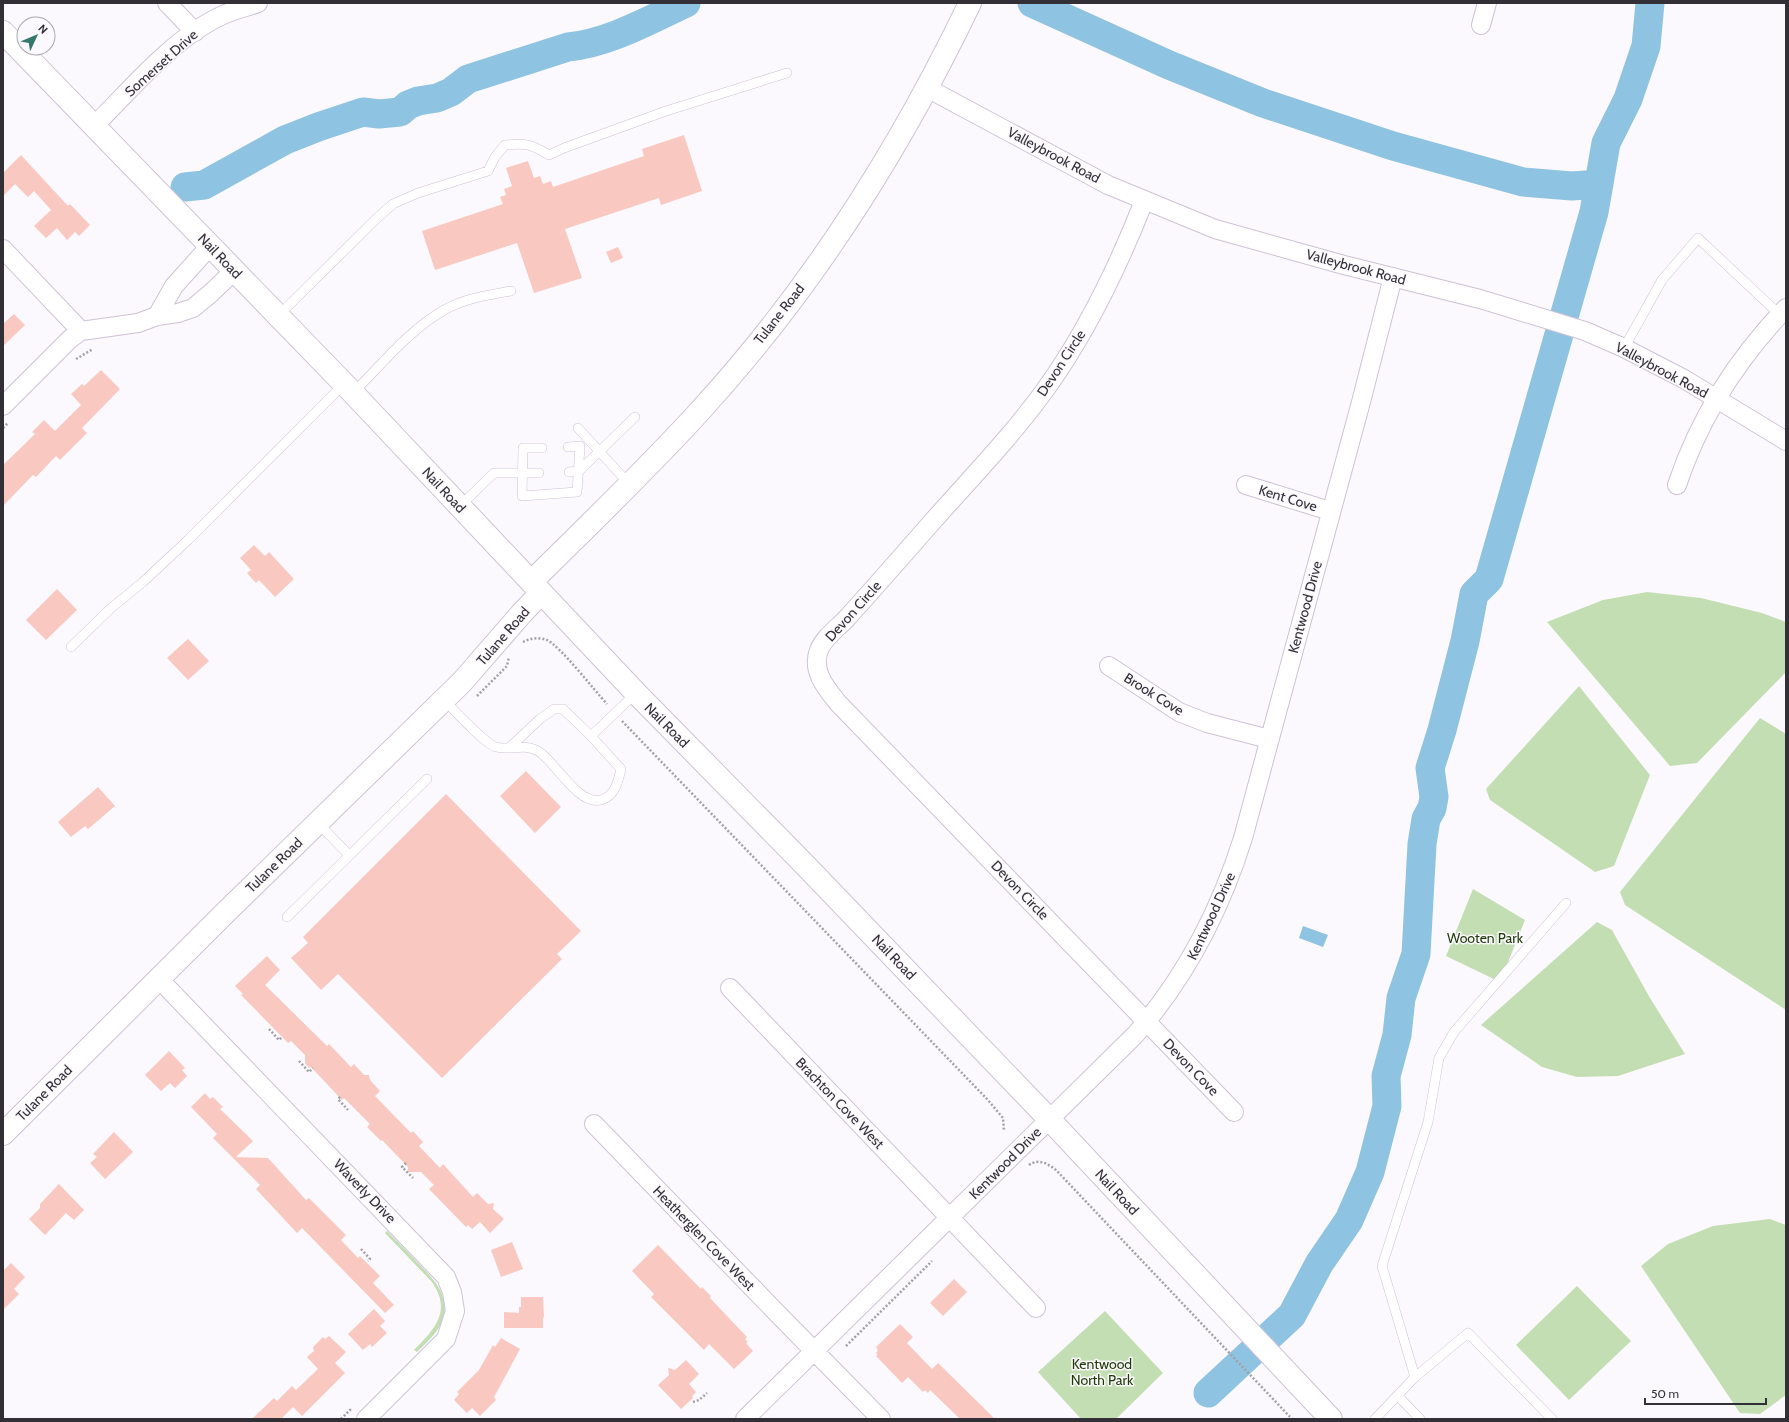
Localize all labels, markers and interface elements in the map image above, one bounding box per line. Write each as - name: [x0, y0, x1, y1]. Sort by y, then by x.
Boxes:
- north arrow: [16, 16, 56, 56]
- text: N: [35, 21, 51, 37]
- street label: Somerset Drive: [121, 26, 201, 100]
- street label: Valleybrook Road: [1004, 123, 1104, 187]
- street label: Nail Road: [194, 230, 246, 282]
- street label: Valleybrook Road: [1304, 245, 1408, 289]
- street label: Tulane Road: [750, 280, 808, 348]
- street label: Devon Circle: [1033, 326, 1089, 400]
- street label: Valleybrook Road: [1612, 338, 1712, 402]
- street label: Nail Road: [418, 463, 470, 517]
- street label: Kent Cove: [1257, 481, 1319, 515]
- street label: Kentwood Drive: [1284, 559, 1326, 655]
- street label: Devon Circle: [821, 577, 885, 645]
- street label: Tulane Road: [473, 603, 533, 669]
- street label: Brook Cove: [1121, 669, 1187, 719]
- street label: Nail Road: [641, 699, 693, 751]
- street label: Tulane Road: [242, 833, 306, 897]
- street label: Devon Circle: [987, 857, 1053, 923]
- street label: Kentwood Drive: [1183, 869, 1239, 963]
- park label: Wooten Park: [1447, 929, 1524, 947]
- street label: Nail Road: [868, 931, 920, 983]
- street label: Devon Cove: [1159, 1035, 1223, 1099]
- street label: Brachton Cove West: [792, 1054, 888, 1153]
- street label: Tulane Road: [12, 1061, 76, 1125]
- street label: Kentwood Drive: [965, 1123, 1045, 1203]
- street label: Waverly Drive: [330, 1155, 400, 1227]
- street label: Nail Road: [1091, 1165, 1143, 1219]
- street label: Heatherglen Cove West: [649, 1182, 759, 1294]
- park label: Kentwood North Park: [1071, 1355, 1134, 1389]
- scale bar: [1645, 1380, 1766, 1406]
- text: 50 m: [1651, 1386, 1679, 1401]

